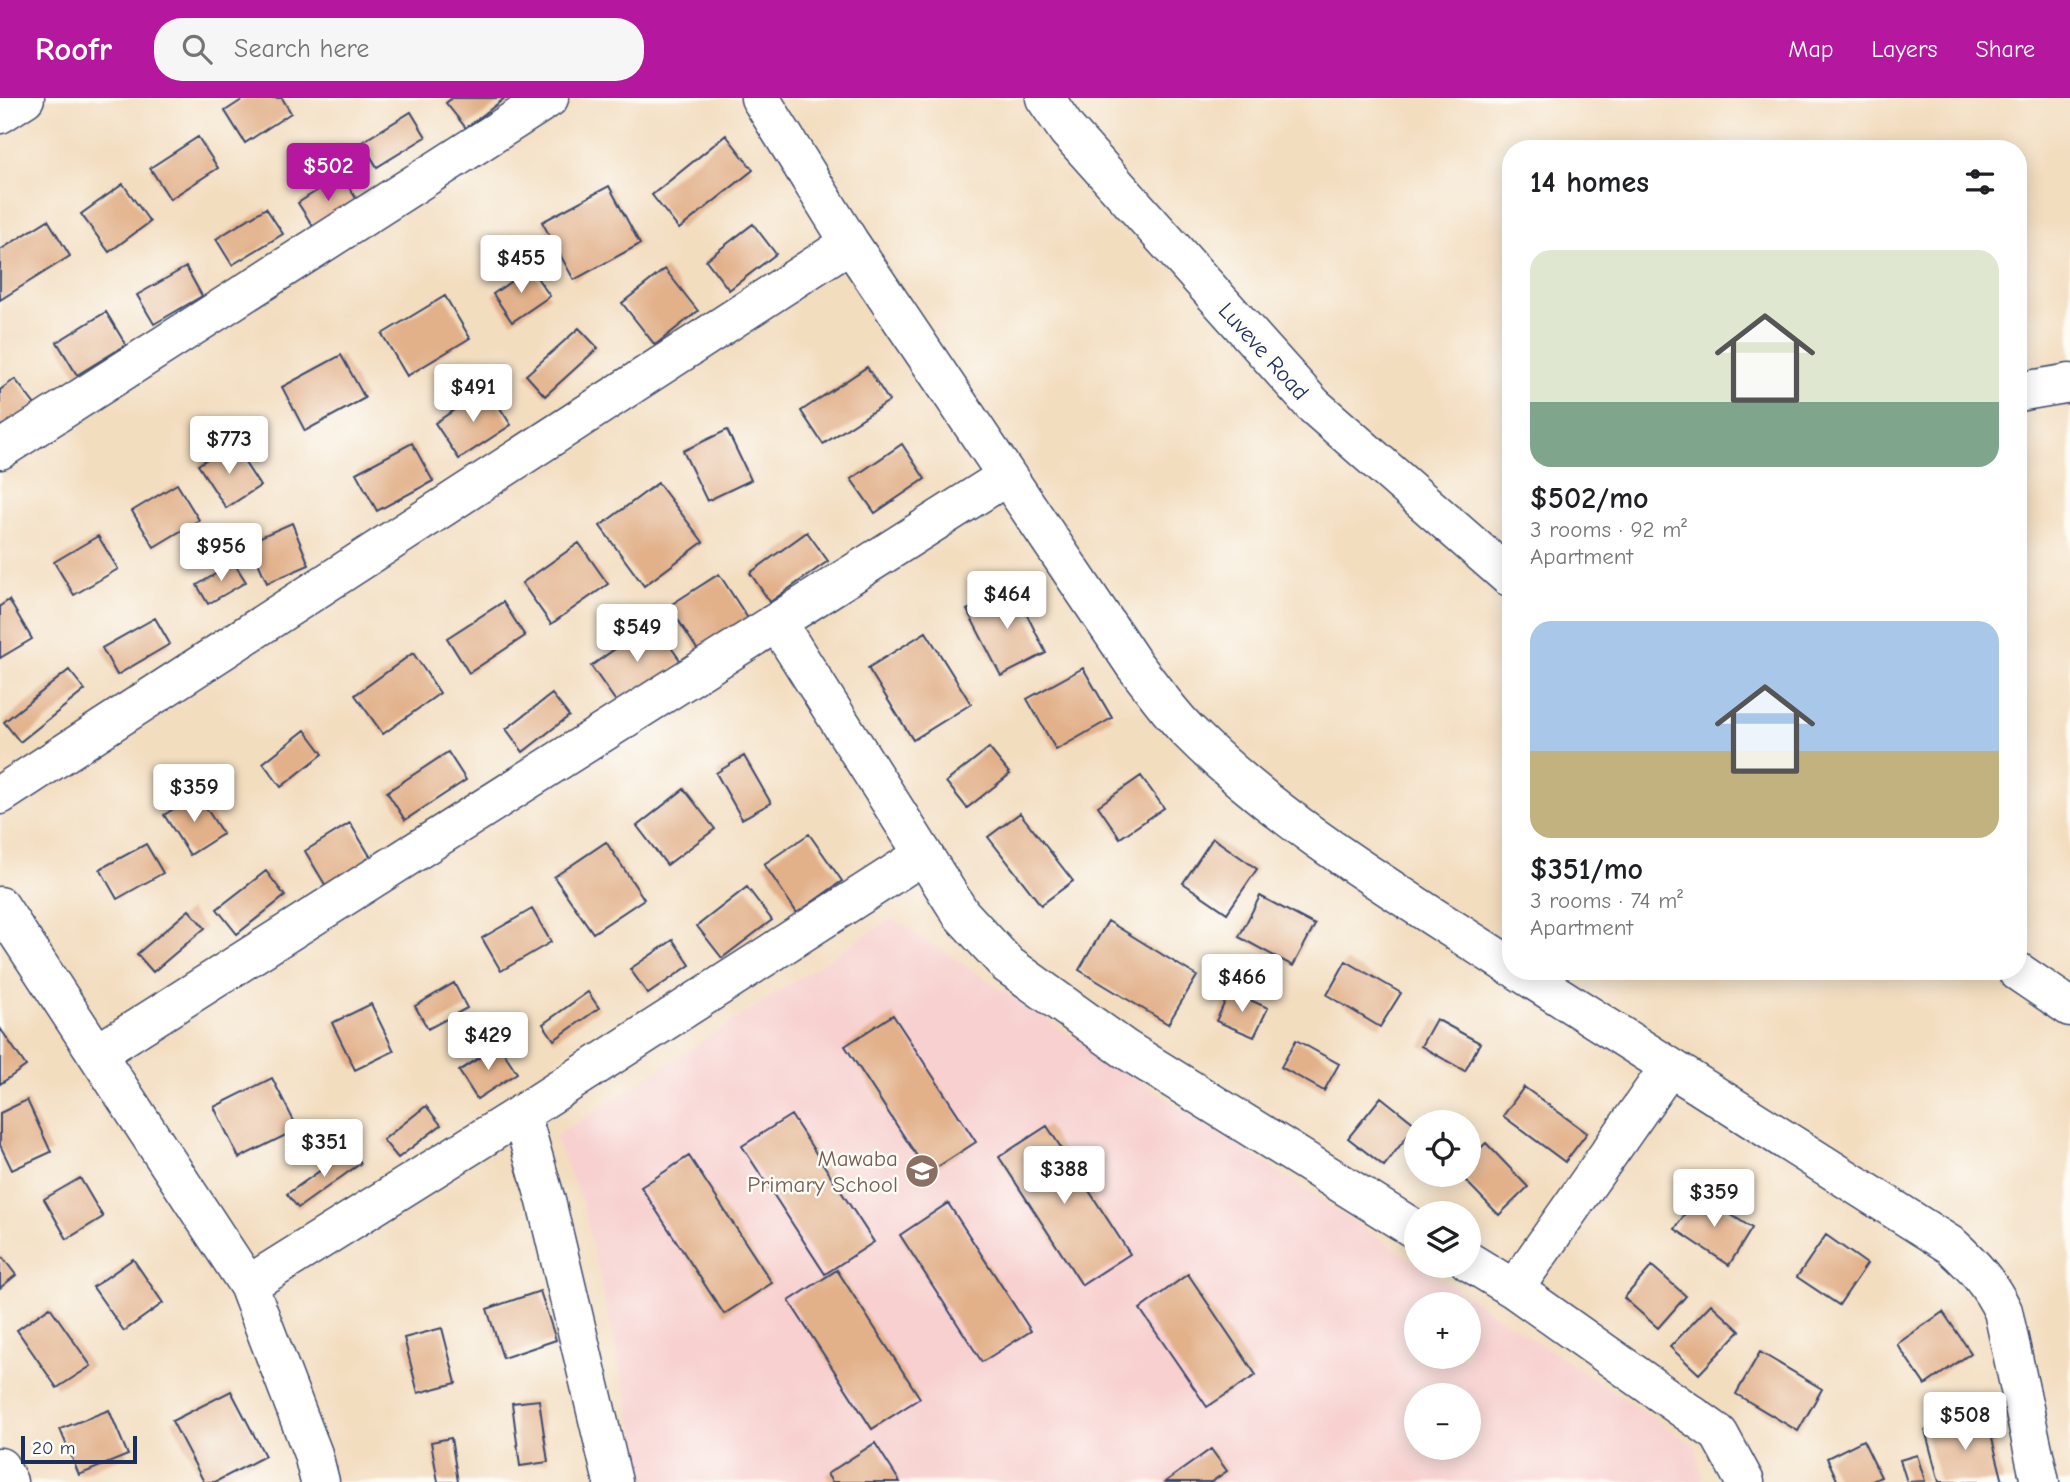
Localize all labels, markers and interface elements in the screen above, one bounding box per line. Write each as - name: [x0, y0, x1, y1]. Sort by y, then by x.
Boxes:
- search box: [154, 18, 644, 81]
- text: Roofr: [35, 30, 112, 68]
- icon: search: [178, 30, 216, 68]
- text: Search here: [234, 34, 369, 64]
- text: Map: [1788, 35, 1834, 63]
- text: Layers: [1872, 35, 1937, 63]
- text: Share: [1975, 35, 2035, 63]
- pin: $502: [287, 144, 369, 203]
- text: $502: [303, 152, 353, 179]
- icon: filters: [1961, 163, 1999, 201]
- text: 14 homes: [1530, 165, 1649, 200]
- pin: $455: [480, 236, 562, 295]
- text: $455: [496, 244, 546, 271]
- icon: home: [1702, 295, 1828, 421]
- street label: Luveve Road: [1213, 297, 1314, 406]
- pin: $491: [432, 364, 514, 424]
- text: $491: [450, 373, 496, 400]
- pin: $773: [188, 416, 270, 476]
- text: $773: [206, 425, 252, 452]
- text: $502/mo: [1530, 481, 1649, 516]
- text: 3 rooms · 92 m²: [1530, 516, 1687, 543]
- pin: $956: [180, 524, 262, 583]
- text: $956: [196, 532, 246, 559]
- text: Apartment: [1530, 543, 1633, 570]
- pin: $464: [966, 572, 1048, 631]
- text: $464: [983, 580, 1031, 607]
- pin: $549: [596, 604, 678, 664]
- text: $549: [613, 613, 661, 640]
- icon: home: [1702, 666, 1828, 792]
- pin: $359: [153, 764, 235, 824]
- text: $359: [169, 773, 219, 800]
- text: $351/mo: [1530, 852, 1643, 887]
- text: 3 rooms · 74 m²: [1530, 887, 1683, 914]
- text: Apartment: [1530, 914, 1633, 941]
- pin: $466: [1201, 954, 1283, 1014]
- text: $466: [1218, 963, 1266, 990]
- pin: $429: [447, 1012, 529, 1072]
- text: $429: [464, 1021, 512, 1048]
- map controls: [1404, 1110, 1481, 1460]
- button: locate: [1404, 1110, 1481, 1187]
- pin: $351: [283, 1119, 365, 1179]
- text: $351: [301, 1128, 347, 1155]
- place label: Mawaba Primary School: [747, 1145, 898, 1198]
- pin: $388: [1023, 1146, 1105, 1206]
- school or university icon: Mawaba Primary School: [903, 1152, 941, 1190]
- text: $388: [1040, 1155, 1088, 1182]
- pin: $359: [1673, 1170, 1755, 1229]
- text: $359: [1689, 1178, 1739, 1205]
- button: layers: [1404, 1201, 1481, 1278]
- button: +: [1404, 1292, 1481, 1369]
- button: −: [1404, 1383, 1481, 1460]
- pin: $508: [1924, 1392, 2006, 1452]
- text: $508: [1940, 1401, 1991, 1428]
- scale bar: [21, 1433, 136, 1465]
- text: 20 m: [32, 1437, 76, 1459]

